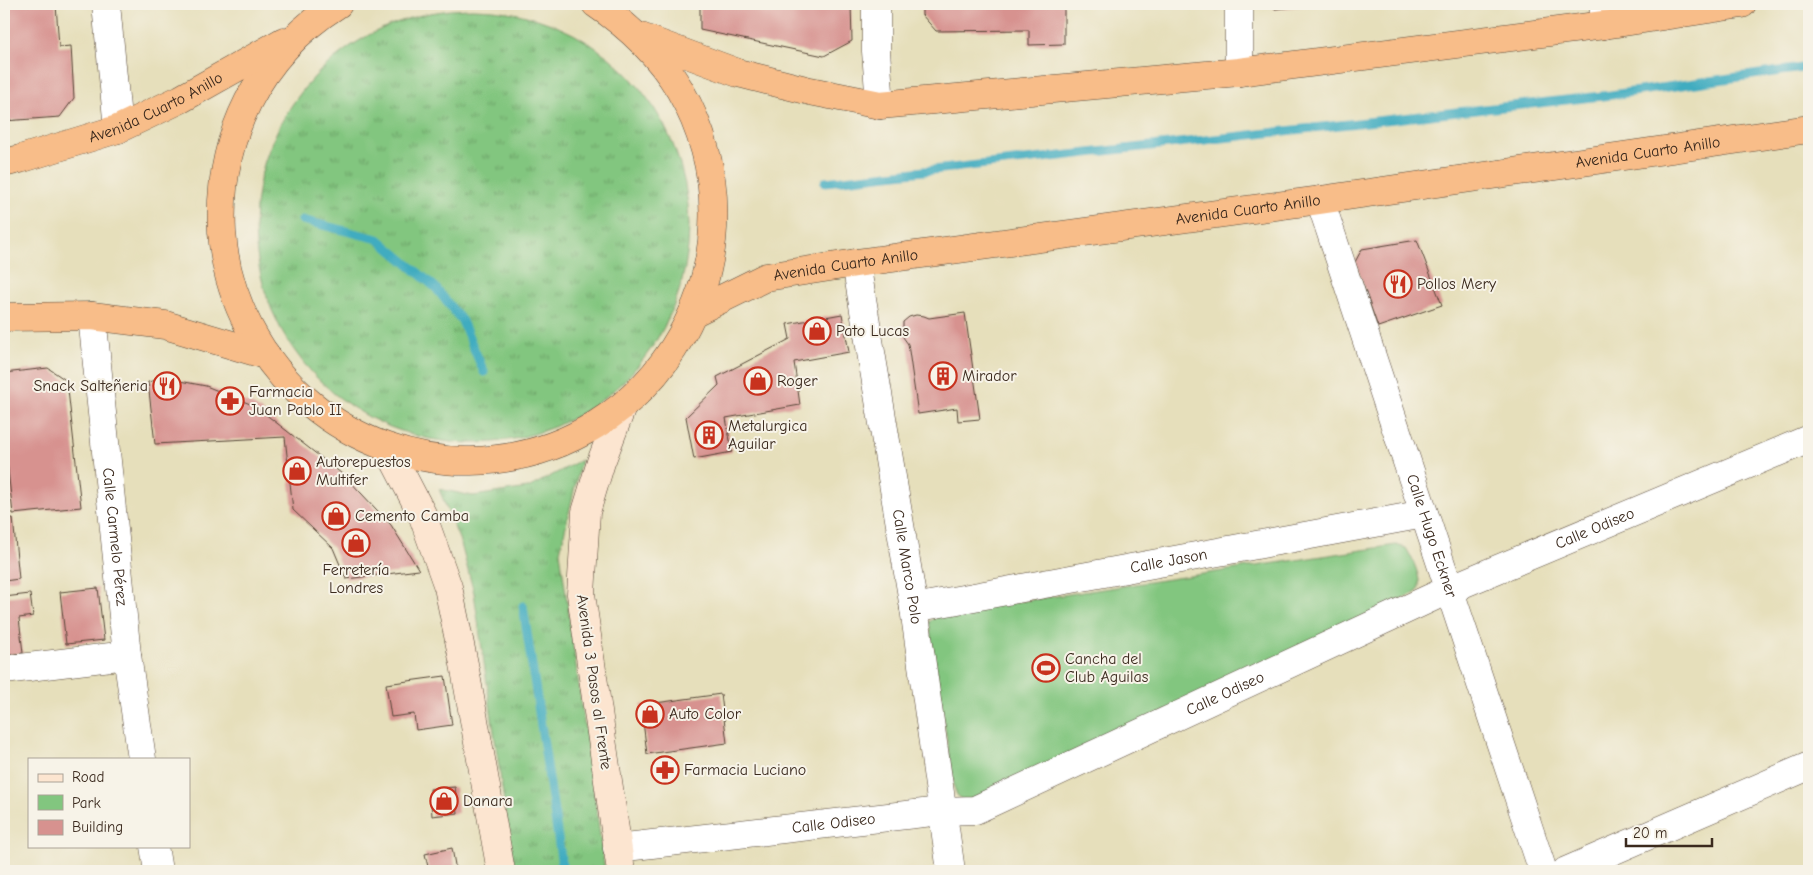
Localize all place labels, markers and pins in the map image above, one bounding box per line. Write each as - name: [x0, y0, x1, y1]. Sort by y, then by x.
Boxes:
- restaurant icon: Pollos Mery: [1383, 269, 1413, 299]
- place label: Pollos Mery: [1417, 275, 1497, 293]
- shop icon: Pato Lucas: [802, 316, 832, 346]
- place label: Pato Lucas: [836, 322, 909, 340]
- building icon: Mirador: [928, 361, 958, 391]
- shop icon: Roger: [743, 366, 773, 396]
- place label: Mirador: [962, 367, 1017, 385]
- restaurant icon: Snack Salteñeria: [152, 371, 182, 401]
- place label: Roger: [777, 372, 818, 390]
- place label: Snack Salteñeria: [33, 377, 148, 395]
- place label: Farmacia Juan Pablo II: [249, 383, 342, 419]
- pharmacy icon: Farmacia Juan Pablo II: [215, 386, 245, 416]
- place label: Metalurgica Aguilar: [728, 417, 807, 453]
- building icon: Metalurgica Aguilar: [694, 420, 724, 450]
- place label: Autorepuestos Multifer: [316, 453, 411, 489]
- shop icon: Autorepuestos Multifer: [282, 456, 312, 486]
- shop icon: Cemento Camba: [321, 501, 351, 531]
- place label: Cemento Camba: [355, 507, 469, 525]
- shop icon: Ferretería Londres: [341, 528, 371, 558]
- place label: Ferretería Londres: [322, 561, 390, 597]
- place label: Cancha del Club Aguilas: [1065, 650, 1149, 686]
- sports icon: Cancha del Club Aguilas: [1031, 653, 1061, 683]
- shop icon: Auto Color: [635, 699, 665, 729]
- place label: Auto Color: [669, 705, 742, 723]
- pharmacy icon: Farmacia Luciano: [650, 755, 680, 785]
- place label: Farmacia Luciano: [684, 761, 806, 779]
- shop icon: Danara: [429, 786, 459, 816]
- place label: Danara: [463, 792, 513, 810]

